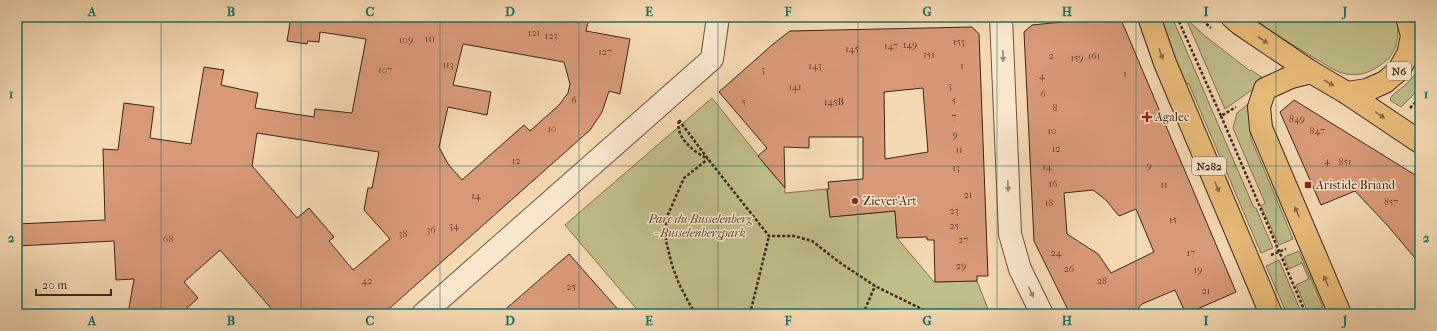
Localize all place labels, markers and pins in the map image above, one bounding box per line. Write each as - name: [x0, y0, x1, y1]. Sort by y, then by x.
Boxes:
- place label: Agalec: [1154, 110, 1189, 124]
- marker: Agalec: [1142, 112, 1152, 122]
- place label: Aristide Briand: [1315, 178, 1396, 192]
- marker: Aristide Briand: [1303, 180, 1313, 190]
- place label: Ziever'Art: [863, 194, 917, 208]
- marker: Ziever'Art: [850, 196, 860, 206]

